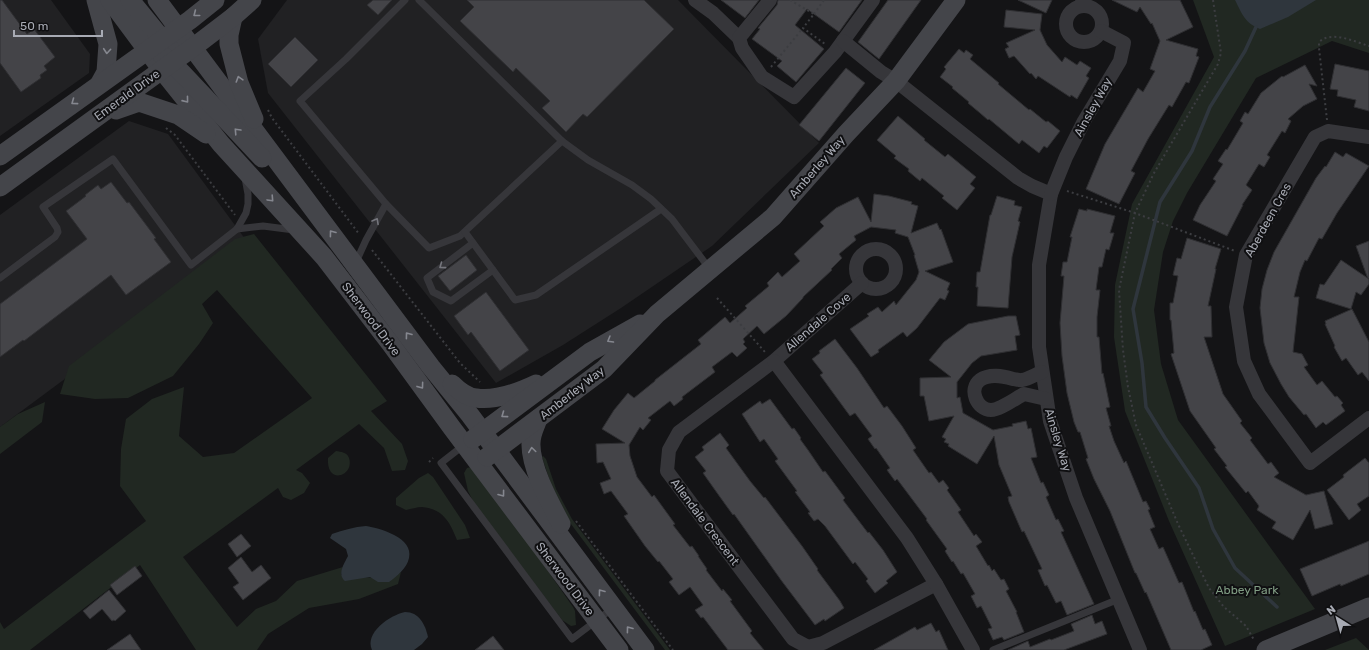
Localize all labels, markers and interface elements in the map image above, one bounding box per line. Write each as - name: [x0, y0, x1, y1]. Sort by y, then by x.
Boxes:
- one-way arrow: [194, 10, 201, 17]
- scale bar: [14, 12, 102, 38]
- text: 50 m: [20, 19, 48, 33]
- one-way arrow: [103, 48, 112, 54]
- street label: Emerald Drive: [91, 66, 163, 123]
- street label: Ainsley Way: [1071, 75, 1115, 139]
- one-way arrow: [235, 76, 244, 83]
- one-way arrow: [181, 96, 188, 103]
- one-way arrow: [71, 97, 78, 104]
- one-way arrow: [234, 128, 241, 136]
- street label: Amberley Way: [786, 133, 848, 201]
- street label: Aberdeen Cres: [1242, 181, 1294, 259]
- one-way arrow: [266, 194, 273, 201]
- one-way arrow: [372, 218, 379, 225]
- one-way arrow: [329, 231, 336, 238]
- one-way arrow: [439, 262, 446, 269]
- street label: Sherwood Drive: [339, 280, 403, 359]
- street label: Allendale Cove: [782, 290, 854, 354]
- one-way arrow: [406, 333, 413, 340]
- one-way arrow: [607, 335, 614, 343]
- street label: Amberley Way: [537, 363, 607, 423]
- one-way arrow: [416, 382, 423, 389]
- street label: Ainsley Way: [1042, 407, 1074, 474]
- one-way arrow: [502, 410, 509, 417]
- one-way arrow: [528, 447, 537, 454]
- street label: Allendale Crescent: [668, 476, 742, 568]
- one-way arrow: [497, 490, 504, 497]
- street label: Sherwood Drive: [533, 540, 597, 619]
- park label: Abbey Park: [1215, 583, 1279, 597]
- one-way arrow: [598, 589, 605, 596]
- north arrow: [1317, 598, 1357, 638]
- text: N: [1324, 603, 1338, 618]
- one-way arrow: [627, 627, 634, 634]

